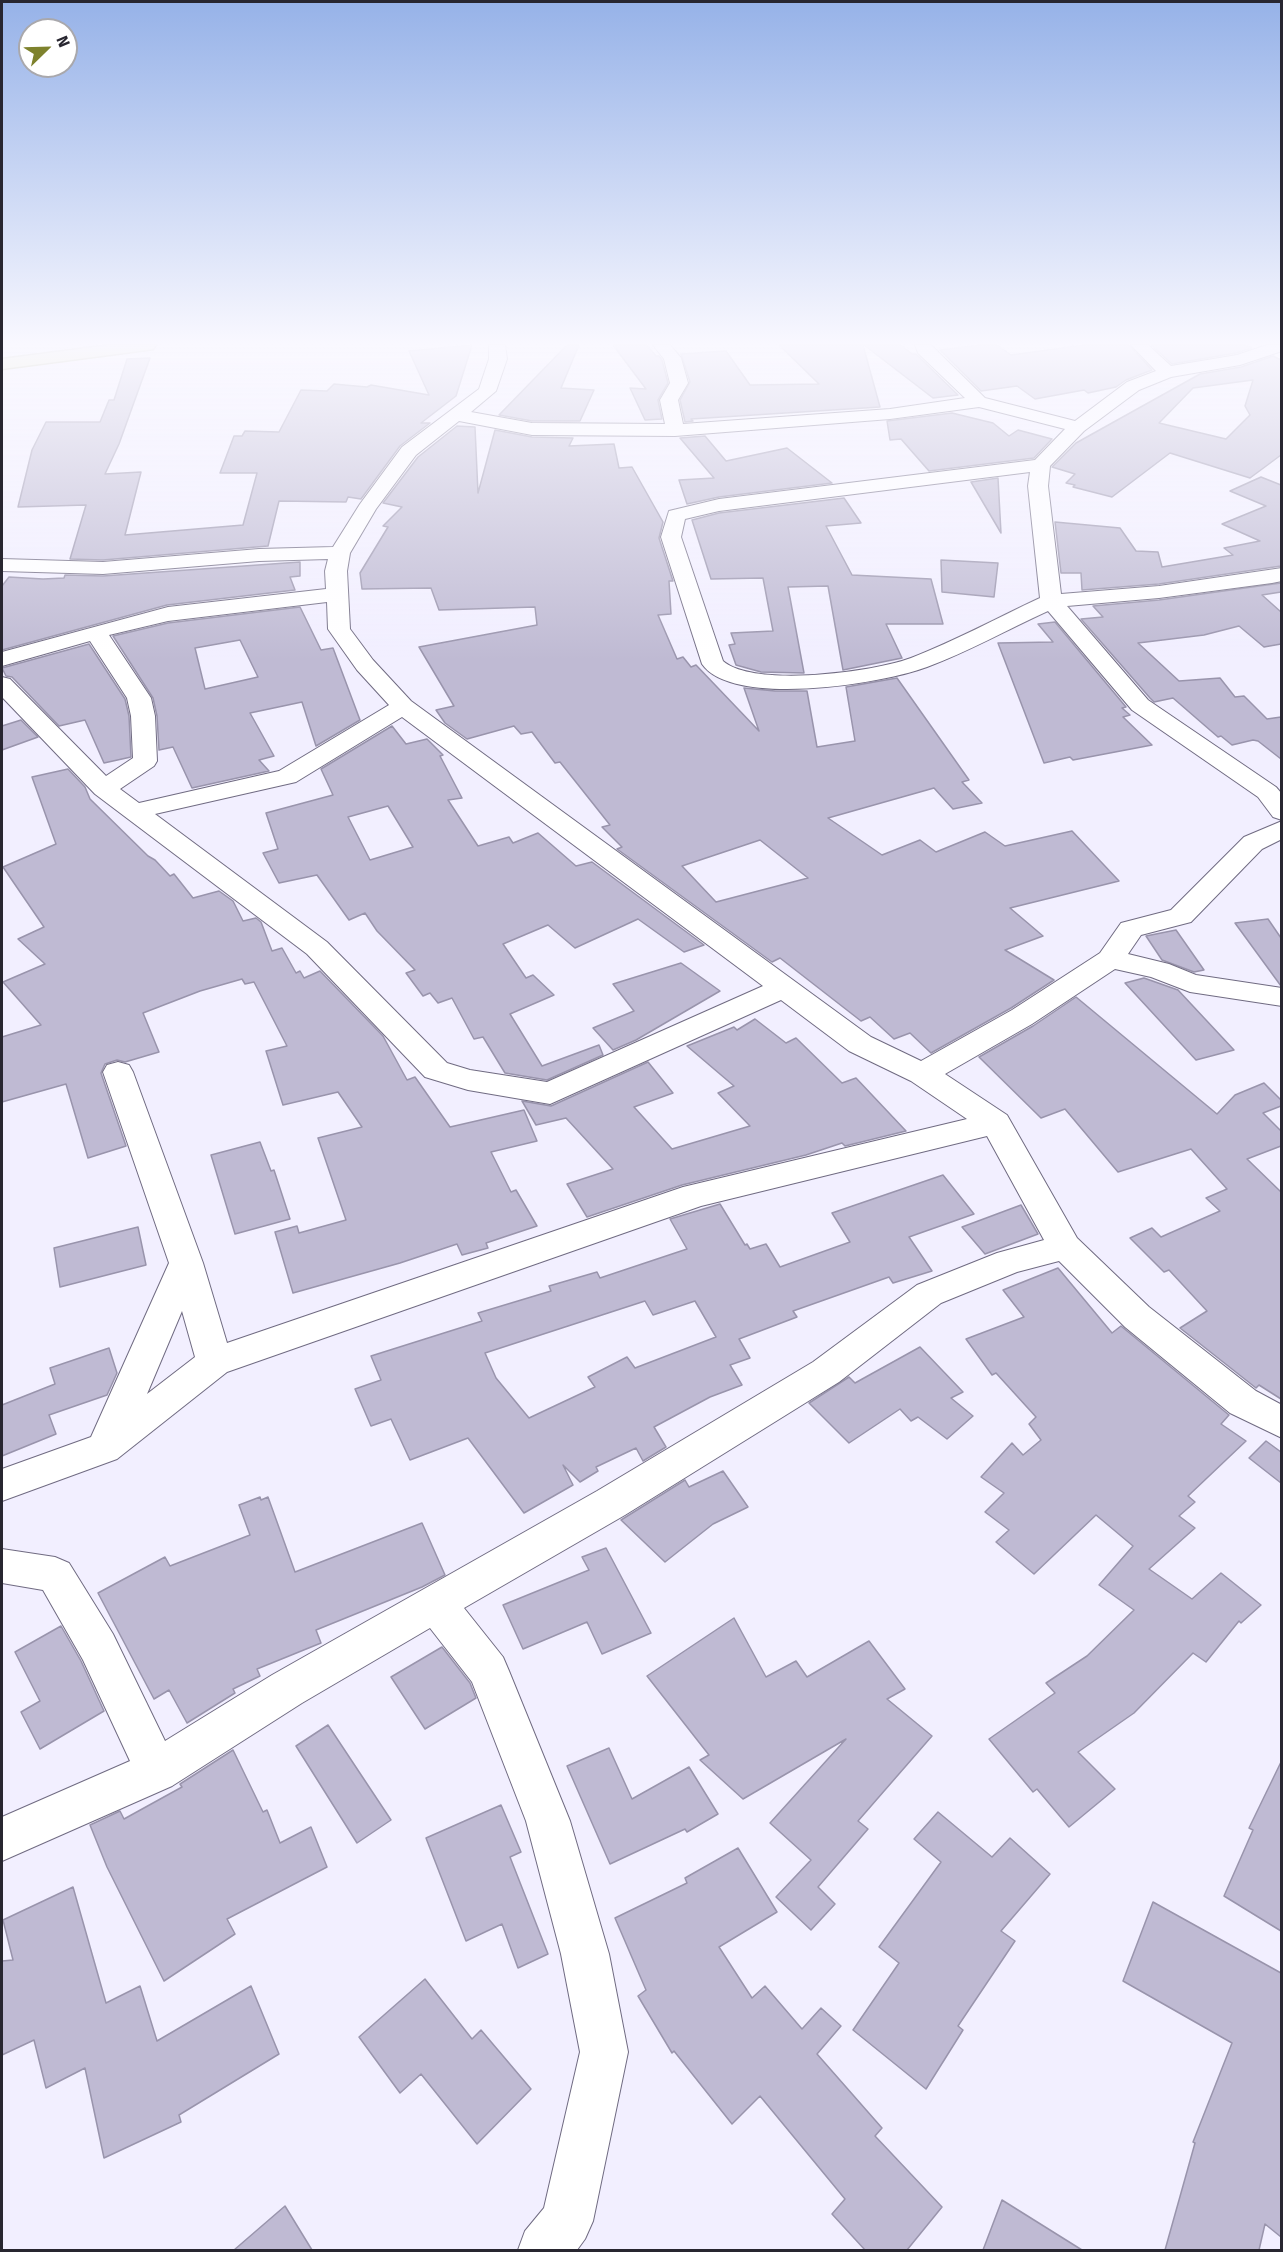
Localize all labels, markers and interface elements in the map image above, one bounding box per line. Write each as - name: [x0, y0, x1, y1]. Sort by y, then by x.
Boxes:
- north arrow: [18, 18, 78, 78]
- text: N: [52, 33, 74, 50]

